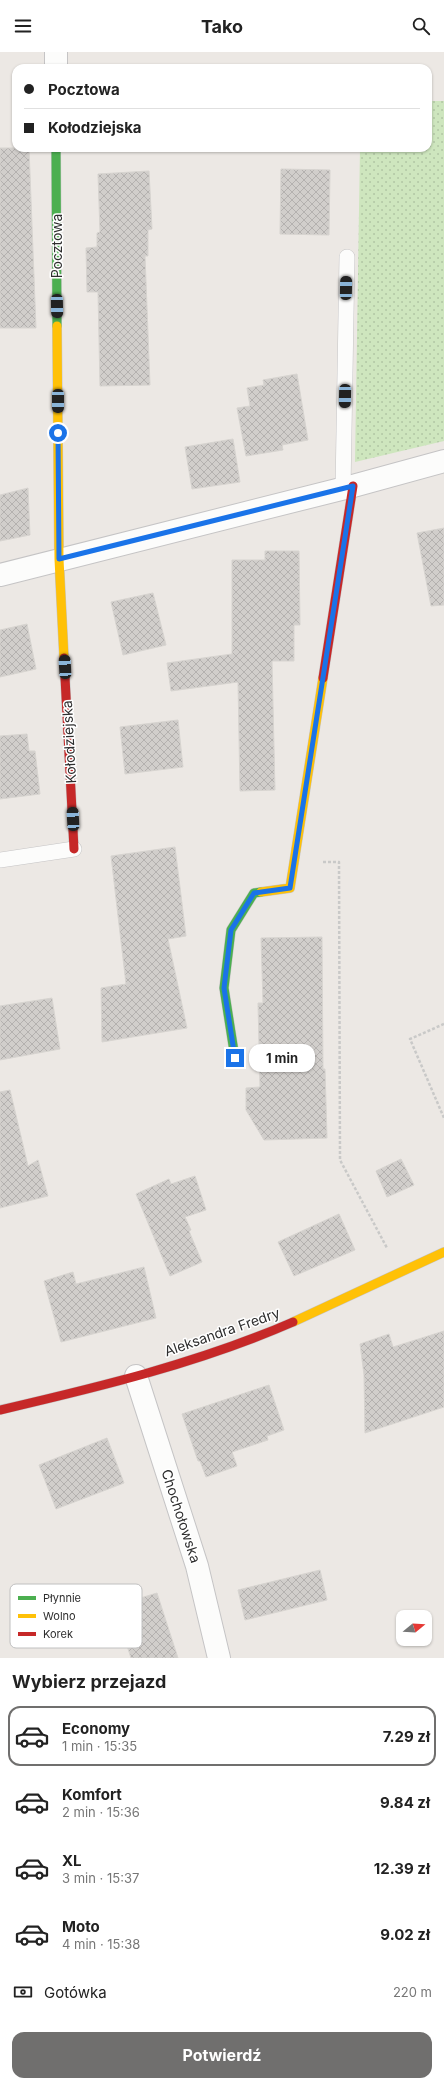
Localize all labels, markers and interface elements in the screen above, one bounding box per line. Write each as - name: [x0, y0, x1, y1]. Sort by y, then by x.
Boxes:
- icon: menu: [12, 15, 34, 37]
- icon: search: [410, 15, 432, 37]
- text: Tako: [201, 16, 243, 37]
- text: Pocztowa: [48, 80, 120, 99]
- text: Kołodziejska: [48, 118, 142, 137]
- street label: Pocztowa: [48, 214, 65, 278]
- car: [340, 276, 352, 300]
- car: [51, 294, 63, 318]
- car: [339, 384, 351, 408]
- car: [52, 389, 64, 413]
- route start: [49, 424, 67, 442]
- car: [58, 655, 72, 679]
- street label: Kołodziejska: [58, 700, 79, 784]
- car: [66, 807, 80, 831]
- callout: 1 min: [249, 1044, 315, 1072]
- route end: [226, 1049, 244, 1067]
- text: 1 min: [266, 1050, 298, 1066]
- street label: Aleksandra Fredry: [162, 1304, 282, 1359]
- street label: Chochołowska: [158, 1467, 205, 1565]
- legend: [10, 1584, 142, 1648]
- text: Płynnie: [43, 1591, 81, 1605]
- text: Wolno: [43, 1609, 76, 1623]
- north arrow: [396, 1610, 432, 1646]
- map controls: [396, 1610, 432, 1646]
- text: Korek: [43, 1627, 73, 1641]
- text: Wybierz przejazd: [12, 1671, 166, 1692]
- icon: car: [14, 1718, 50, 1754]
- text: Economy: [62, 1719, 130, 1738]
- text: 7.29 zł: [383, 1727, 430, 1746]
- text: 1 min · 15:35: [62, 1738, 137, 1754]
- icon: car: [14, 1784, 50, 1820]
- text: Komfort: [62, 1785, 122, 1804]
- text: 9.84 zł: [380, 1793, 430, 1812]
- text: 2 min · 15:36: [62, 1804, 140, 1820]
- icon: car: [14, 1850, 50, 1886]
- text: XL: [62, 1851, 82, 1870]
- text: 12.39 zł: [374, 1859, 430, 1878]
- text: 3 min · 15:37: [62, 1870, 139, 1886]
- icon: car: [14, 1916, 50, 1952]
- text: Moto: [62, 1917, 100, 1936]
- text: 9.02 zł: [380, 1925, 430, 1944]
- text: 4 min · 15:38: [62, 1936, 140, 1952]
- icon: cash: [12, 1981, 34, 2003]
- text: Gotówka: [44, 1983, 107, 2002]
- text: 220 m: [393, 1984, 432, 2000]
- button: Potwierdź: [12, 2032, 432, 2078]

